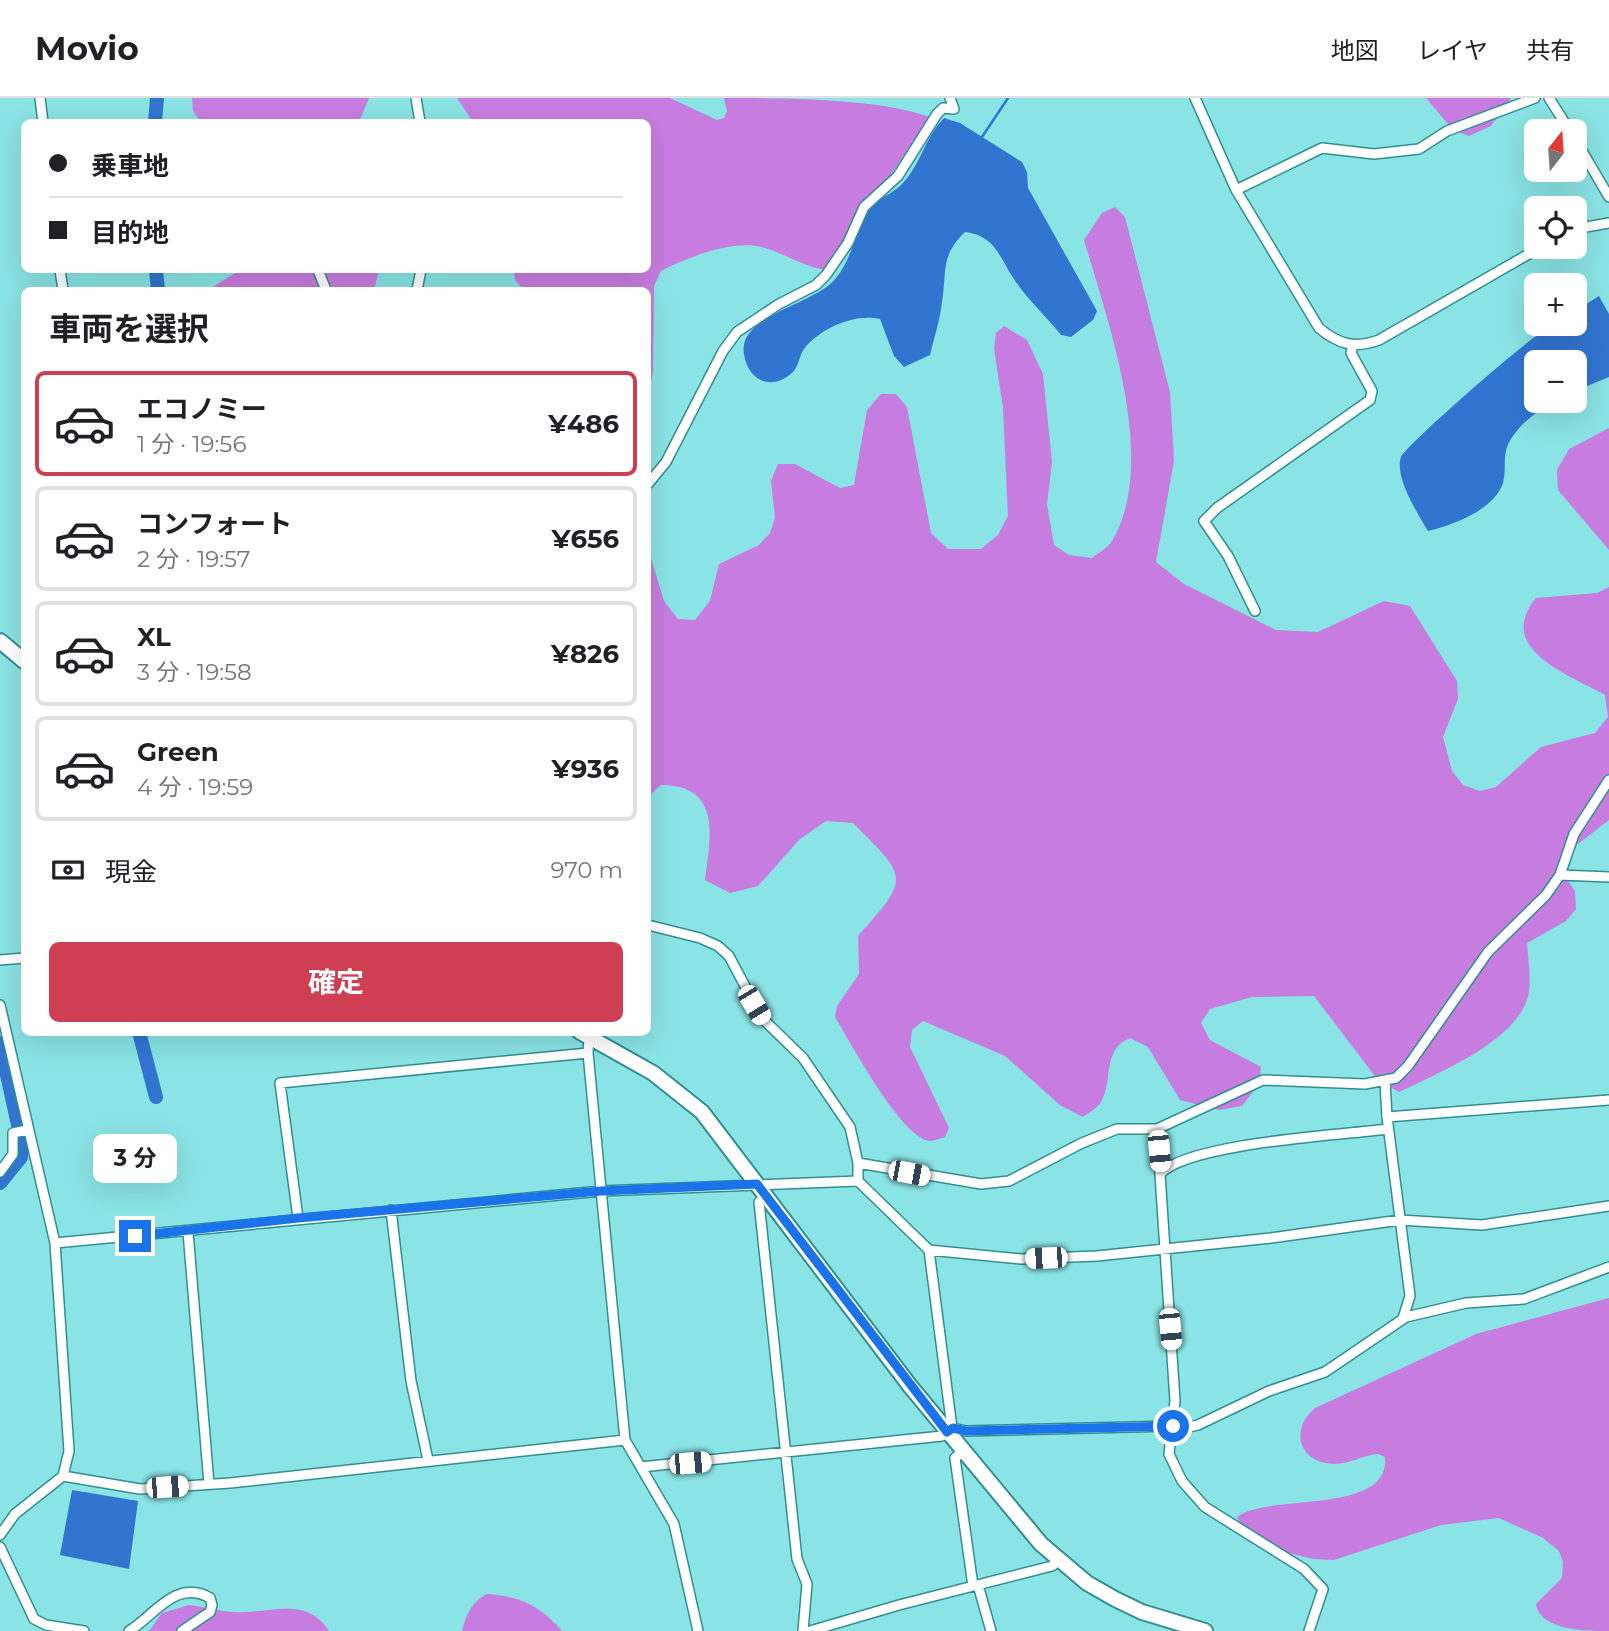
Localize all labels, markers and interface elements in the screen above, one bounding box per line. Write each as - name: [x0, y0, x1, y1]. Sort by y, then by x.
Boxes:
- text: Movio: [35, 28, 139, 68]
- text: 地図: [1331, 36, 1379, 65]
- text: レイヤ: [1417, 36, 1488, 65]
- text: 共有: [1526, 36, 1574, 65]
- north arrow: [1524, 119, 1587, 182]
- map controls: [1524, 119, 1587, 413]
- text: 乗車地: [91, 150, 169, 182]
- button: locate: [1524, 196, 1587, 259]
- text: 目的地: [91, 217, 169, 249]
- button: +: [1524, 273, 1587, 336]
- text: 車両を選択: [49, 309, 209, 348]
- button: −: [1524, 350, 1587, 413]
- icon: car: [53, 392, 116, 455]
- text: エコノミー: [137, 393, 267, 425]
- text: ¥486: [548, 408, 619, 440]
- text: 1 分 · 19:56: [137, 430, 246, 458]
- icon: car: [53, 507, 116, 570]
- text: コンフォート: [137, 508, 292, 540]
- text: ¥656: [552, 523, 619, 555]
- text: 2 分 · 19:57: [137, 545, 250, 573]
- text: XL: [137, 621, 171, 653]
- icon: car: [53, 622, 116, 685]
- text: ¥826: [551, 638, 619, 670]
- text: 3 分 · 19:58: [137, 658, 252, 686]
- text: Green: [137, 736, 219, 768]
- icon: car: [53, 737, 116, 800]
- text: ¥936: [552, 753, 619, 785]
- text: 4 分 · 19:59: [137, 773, 253, 801]
- icon: cash: [49, 851, 87, 889]
- text: 現金: [105, 856, 157, 888]
- text: 970 m: [550, 856, 623, 884]
- button: 確定: [49, 942, 623, 1022]
- car: [735, 982, 774, 1028]
- car: [1147, 1129, 1172, 1173]
- callout: 3 分: [93, 1134, 177, 1184]
- text: 3 分: [113, 1144, 157, 1172]
- car: [887, 1159, 932, 1187]
- route end: [119, 1220, 151, 1252]
- car: [1025, 1247, 1068, 1269]
- car: [1158, 1307, 1183, 1351]
- route start: [1157, 1410, 1189, 1442]
- car: [669, 1451, 712, 1475]
- car: [146, 1475, 189, 1499]

